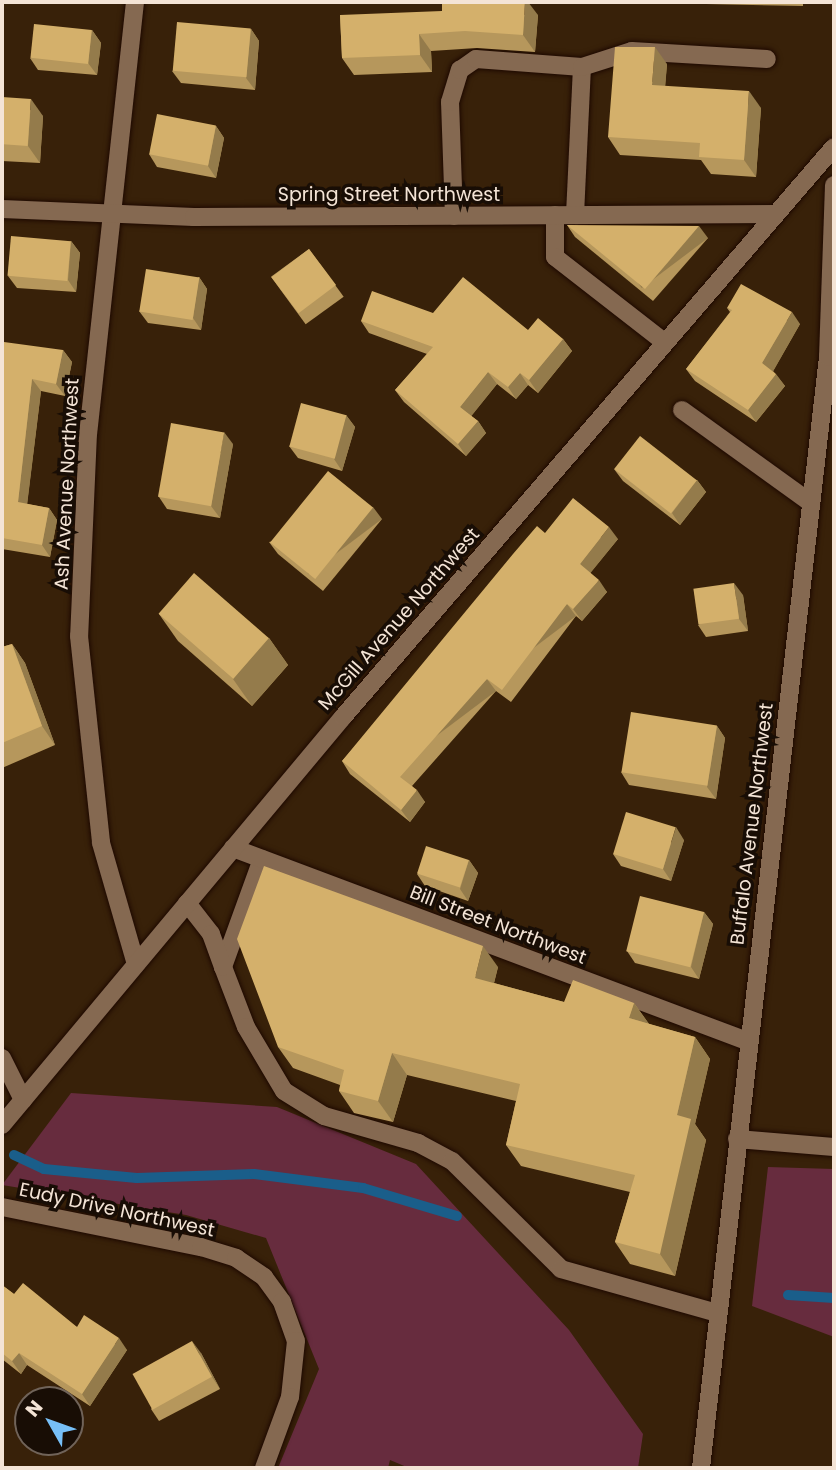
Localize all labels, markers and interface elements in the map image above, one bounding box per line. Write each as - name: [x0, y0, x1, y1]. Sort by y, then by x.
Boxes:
- street label: Spring Street Northwest: [278, 184, 500, 206]
- street label: Ash Avenue Northwest: [50, 377, 84, 591]
- street label: McGill Avenue Northwest: [314, 523, 484, 715]
- street label: Buffalo Avenue Northwest: [726, 702, 778, 946]
- street label: Bill Street Northwest: [406, 881, 590, 969]
- street label: Eudy Drive Northwest: [17, 1178, 217, 1242]
- north arrow: [14, 1386, 84, 1456]
- text: N: [19, 1394, 49, 1423]

